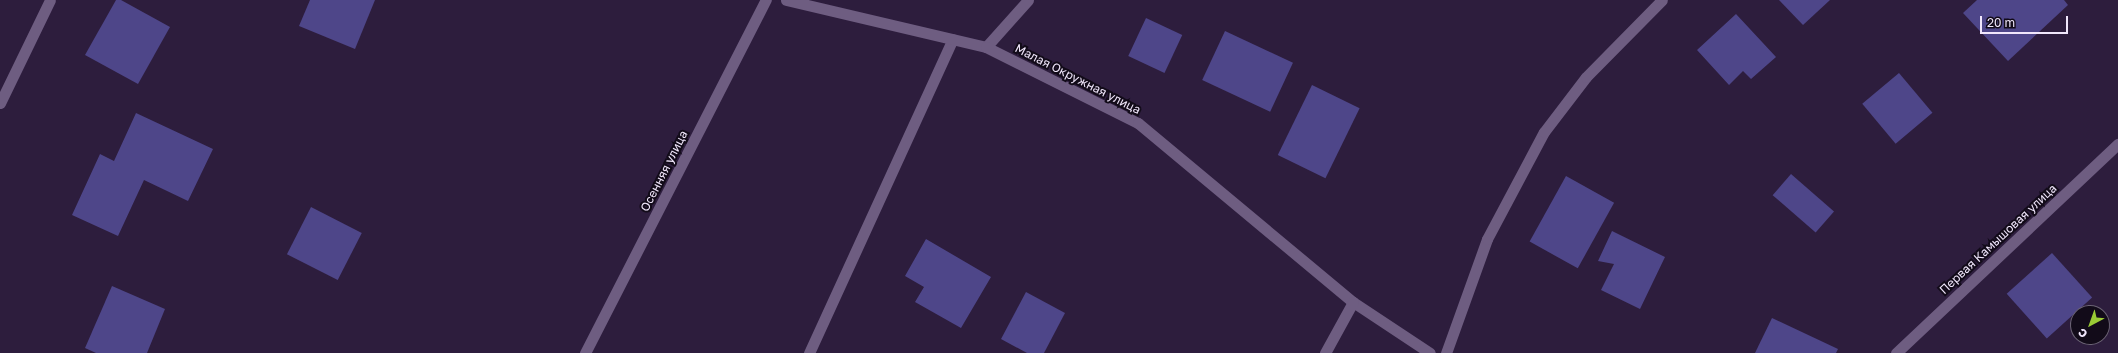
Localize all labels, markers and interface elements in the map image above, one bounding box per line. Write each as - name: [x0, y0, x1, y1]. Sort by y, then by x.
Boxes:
- scale bar: [1982, 8, 2070, 34]
- text: 20 m: [1987, 15, 2015, 30]
- street label: Малая Окружная улица: [1013, 41, 1143, 117]
- street label: Осенняя улица: [637, 128, 691, 214]
- street label: Первая Камышовая улица: [1937, 181, 2059, 297]
- north arrow: [2070, 305, 2110, 345]
- text: С: [2075, 326, 2090, 341]

